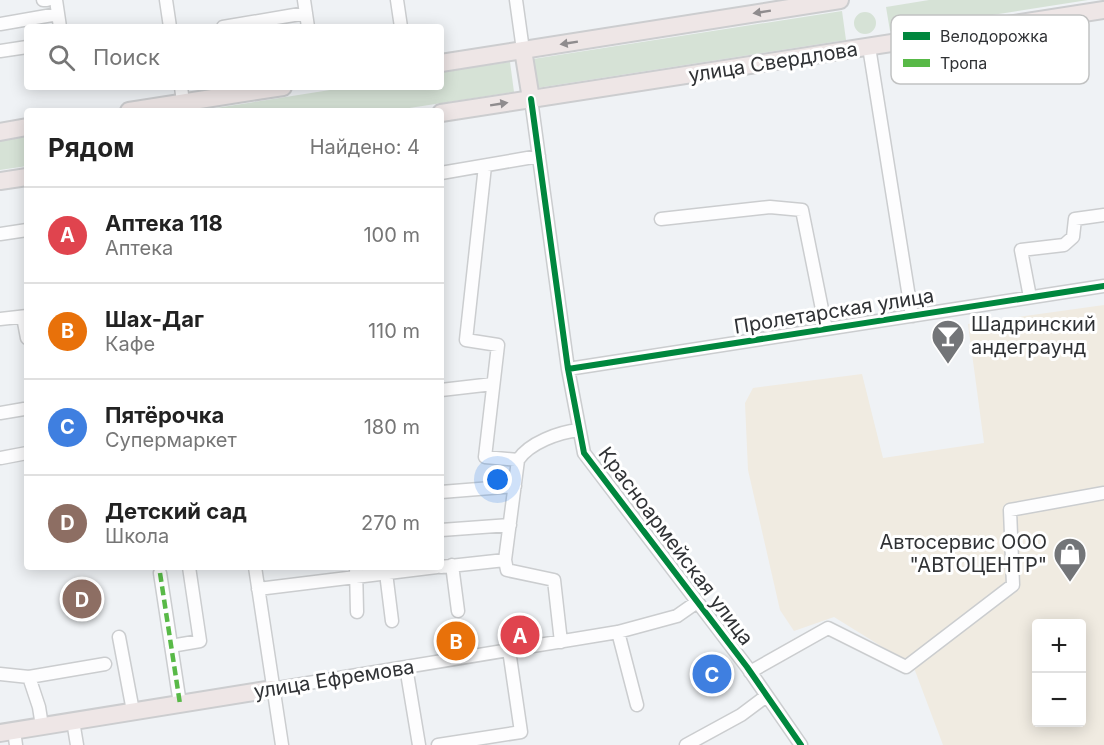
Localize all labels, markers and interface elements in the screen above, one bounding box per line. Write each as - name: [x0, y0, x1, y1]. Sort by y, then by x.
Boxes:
- one-way arrow: [752, 8, 771, 17]
- legend: [891, 15, 1089, 84]
- search box: [24, 24, 444, 90]
- text: Велодорожка: [940, 26, 1048, 46]
- street label: улица Свердлова: [687, 37, 859, 87]
- one-way arrow: [559, 38, 578, 47]
- icon: search: [45, 41, 78, 74]
- text: Поиск: [93, 44, 160, 70]
- text: Тропа: [940, 53, 987, 73]
- one-way arrow: [489, 99, 508, 108]
- text: Рядом: [48, 132, 134, 163]
- text: Найдено: 4: [310, 135, 420, 159]
- text: Аптека 118: [105, 210, 223, 236]
- text: A: [60, 223, 75, 247]
- text: 100 m: [363, 223, 420, 247]
- text: Аптека: [105, 236, 173, 260]
- street label: Пролетарская улица: [732, 283, 936, 339]
- text: Шах-Даг: [105, 306, 204, 332]
- place label: Шадринский андеграунд: [971, 312, 1096, 359]
- bar icon: Шадринский андеграунд: [930, 318, 966, 365]
- text: B: [61, 319, 74, 343]
- text: 110 m: [368, 319, 420, 343]
- text: Кафе: [105, 332, 155, 356]
- text: Пятёрочка: [105, 402, 224, 428]
- text: C: [60, 415, 75, 439]
- text: 180 m: [364, 415, 420, 439]
- text: Супермаркет: [105, 428, 237, 452]
- street label: Красноармейская улица: [594, 442, 758, 650]
- your location: [483, 465, 512, 494]
- text: Детский сад: [105, 498, 247, 524]
- text: D: [60, 511, 75, 535]
- text: 270 m: [361, 511, 420, 535]
- text: Школа: [105, 524, 169, 548]
- place label: Автосервис ООО "АВТОЦЕНТР": [880, 530, 1047, 577]
- shop icon: Автосервис ООО "АВТОЦЕНТР": [1052, 536, 1088, 583]
- pin: D: [62, 576, 101, 622]
- pin: A: [500, 612, 540, 658]
- pin: B: [436, 618, 476, 664]
- map controls: [1032, 619, 1086, 727]
- button: +: [1032, 619, 1086, 673]
- pin: C: [692, 652, 732, 696]
- street label: улица Ефремова: [252, 654, 416, 704]
- button: −: [1032, 673, 1086, 727]

